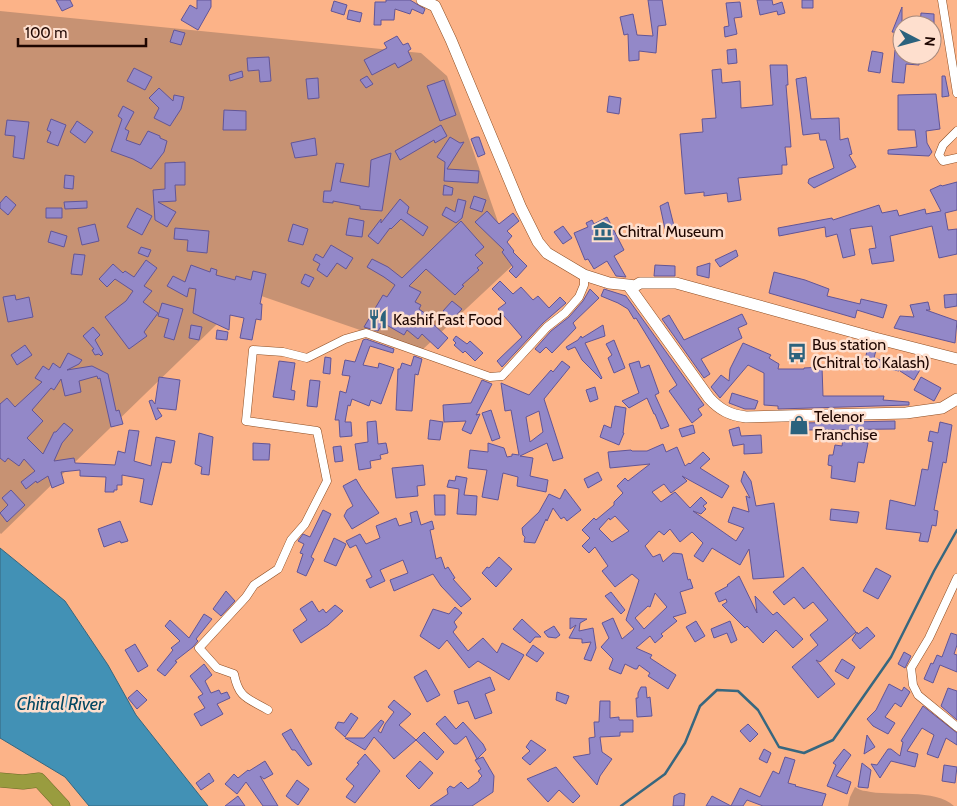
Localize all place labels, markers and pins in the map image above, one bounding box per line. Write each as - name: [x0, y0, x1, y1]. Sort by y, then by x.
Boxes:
- museum icon: Chitral Museum: [592, 220, 614, 242]
- place label: Chitral Museum: [618, 222, 724, 241]
- restaurant icon: Kashif Fast Food: [367, 308, 389, 330]
- place label: Kashif Fast Food: [393, 310, 502, 329]
- place label: Bus station (Chitral to Kalash): [812, 335, 930, 372]
- bus stop icon: Bus station (Chitral to Kalash): [786, 342, 808, 364]
- place label: Telenor Franchise: [814, 407, 877, 444]
- shop icon: Telenor Franchise: [788, 414, 810, 436]

